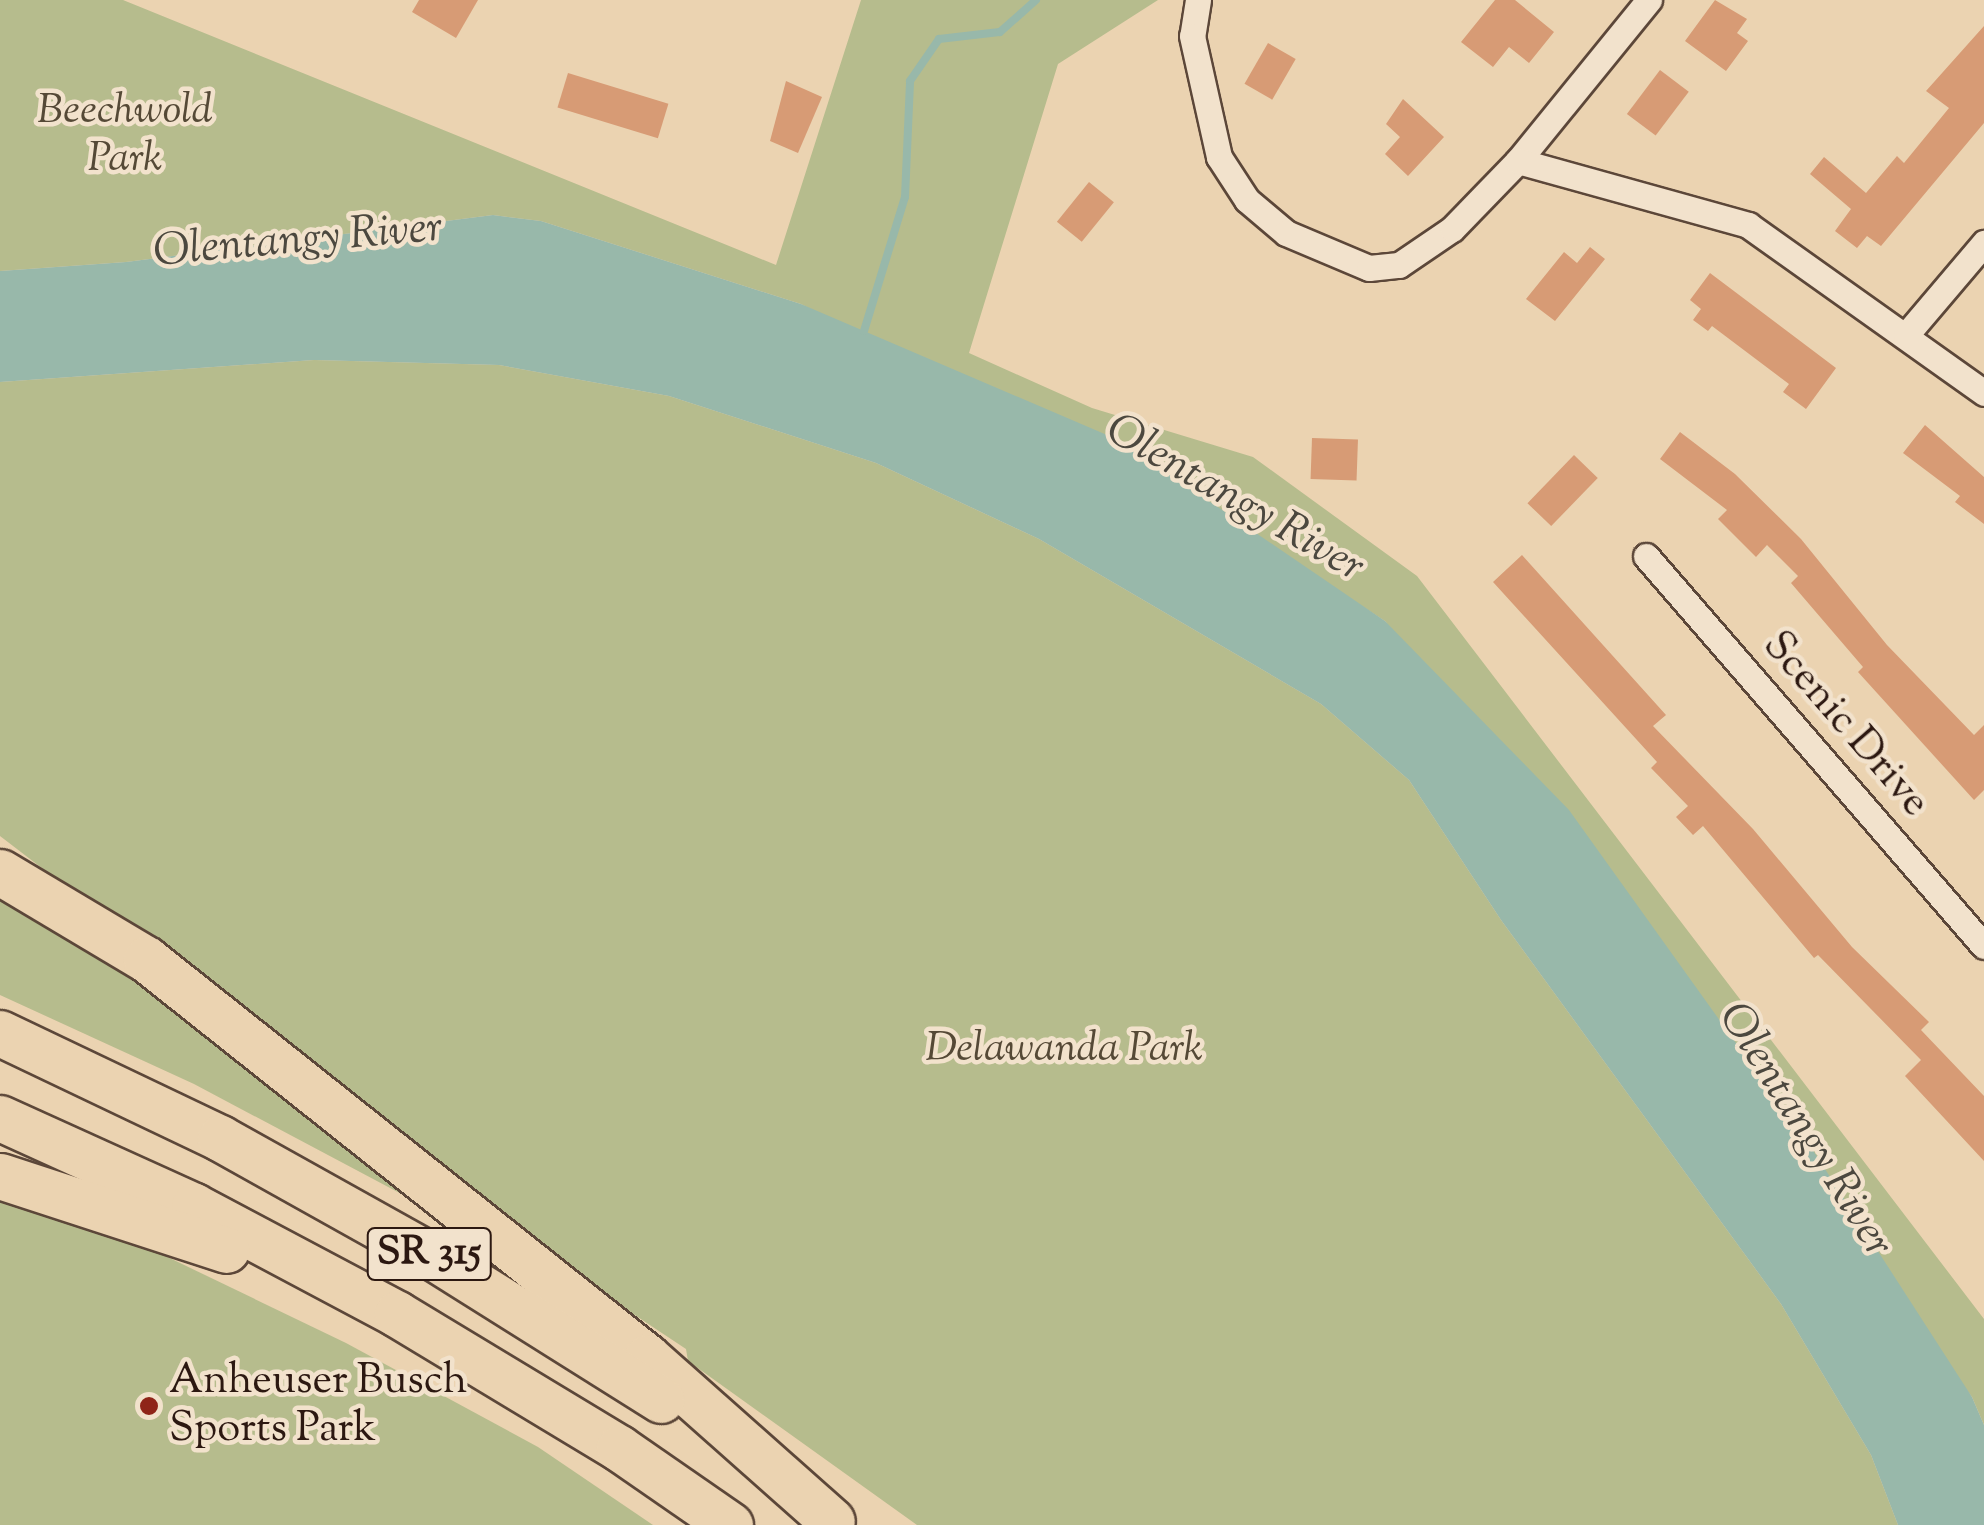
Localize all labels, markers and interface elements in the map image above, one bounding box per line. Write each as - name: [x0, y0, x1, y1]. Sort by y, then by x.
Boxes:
- park label: Beechwold Park: [37, 87, 213, 185]
- water label: Olentangy River: [151, 202, 445, 282]
- water label: Olentangy River: [1095, 404, 1373, 596]
- street label: Scenic Drive: [1751, 622, 1939, 828]
- water label: Olentangy River: [1704, 994, 1904, 1268]
- park label: Delawanda Park: [925, 1025, 1203, 1075]
- road number: SR 315: [366, 1219, 492, 1289]
- place label: Anheuser Busch Sports Park: [169, 1357, 467, 1455]
- marker: Anheuser Busch Sports Park: [138, 1395, 160, 1417]

